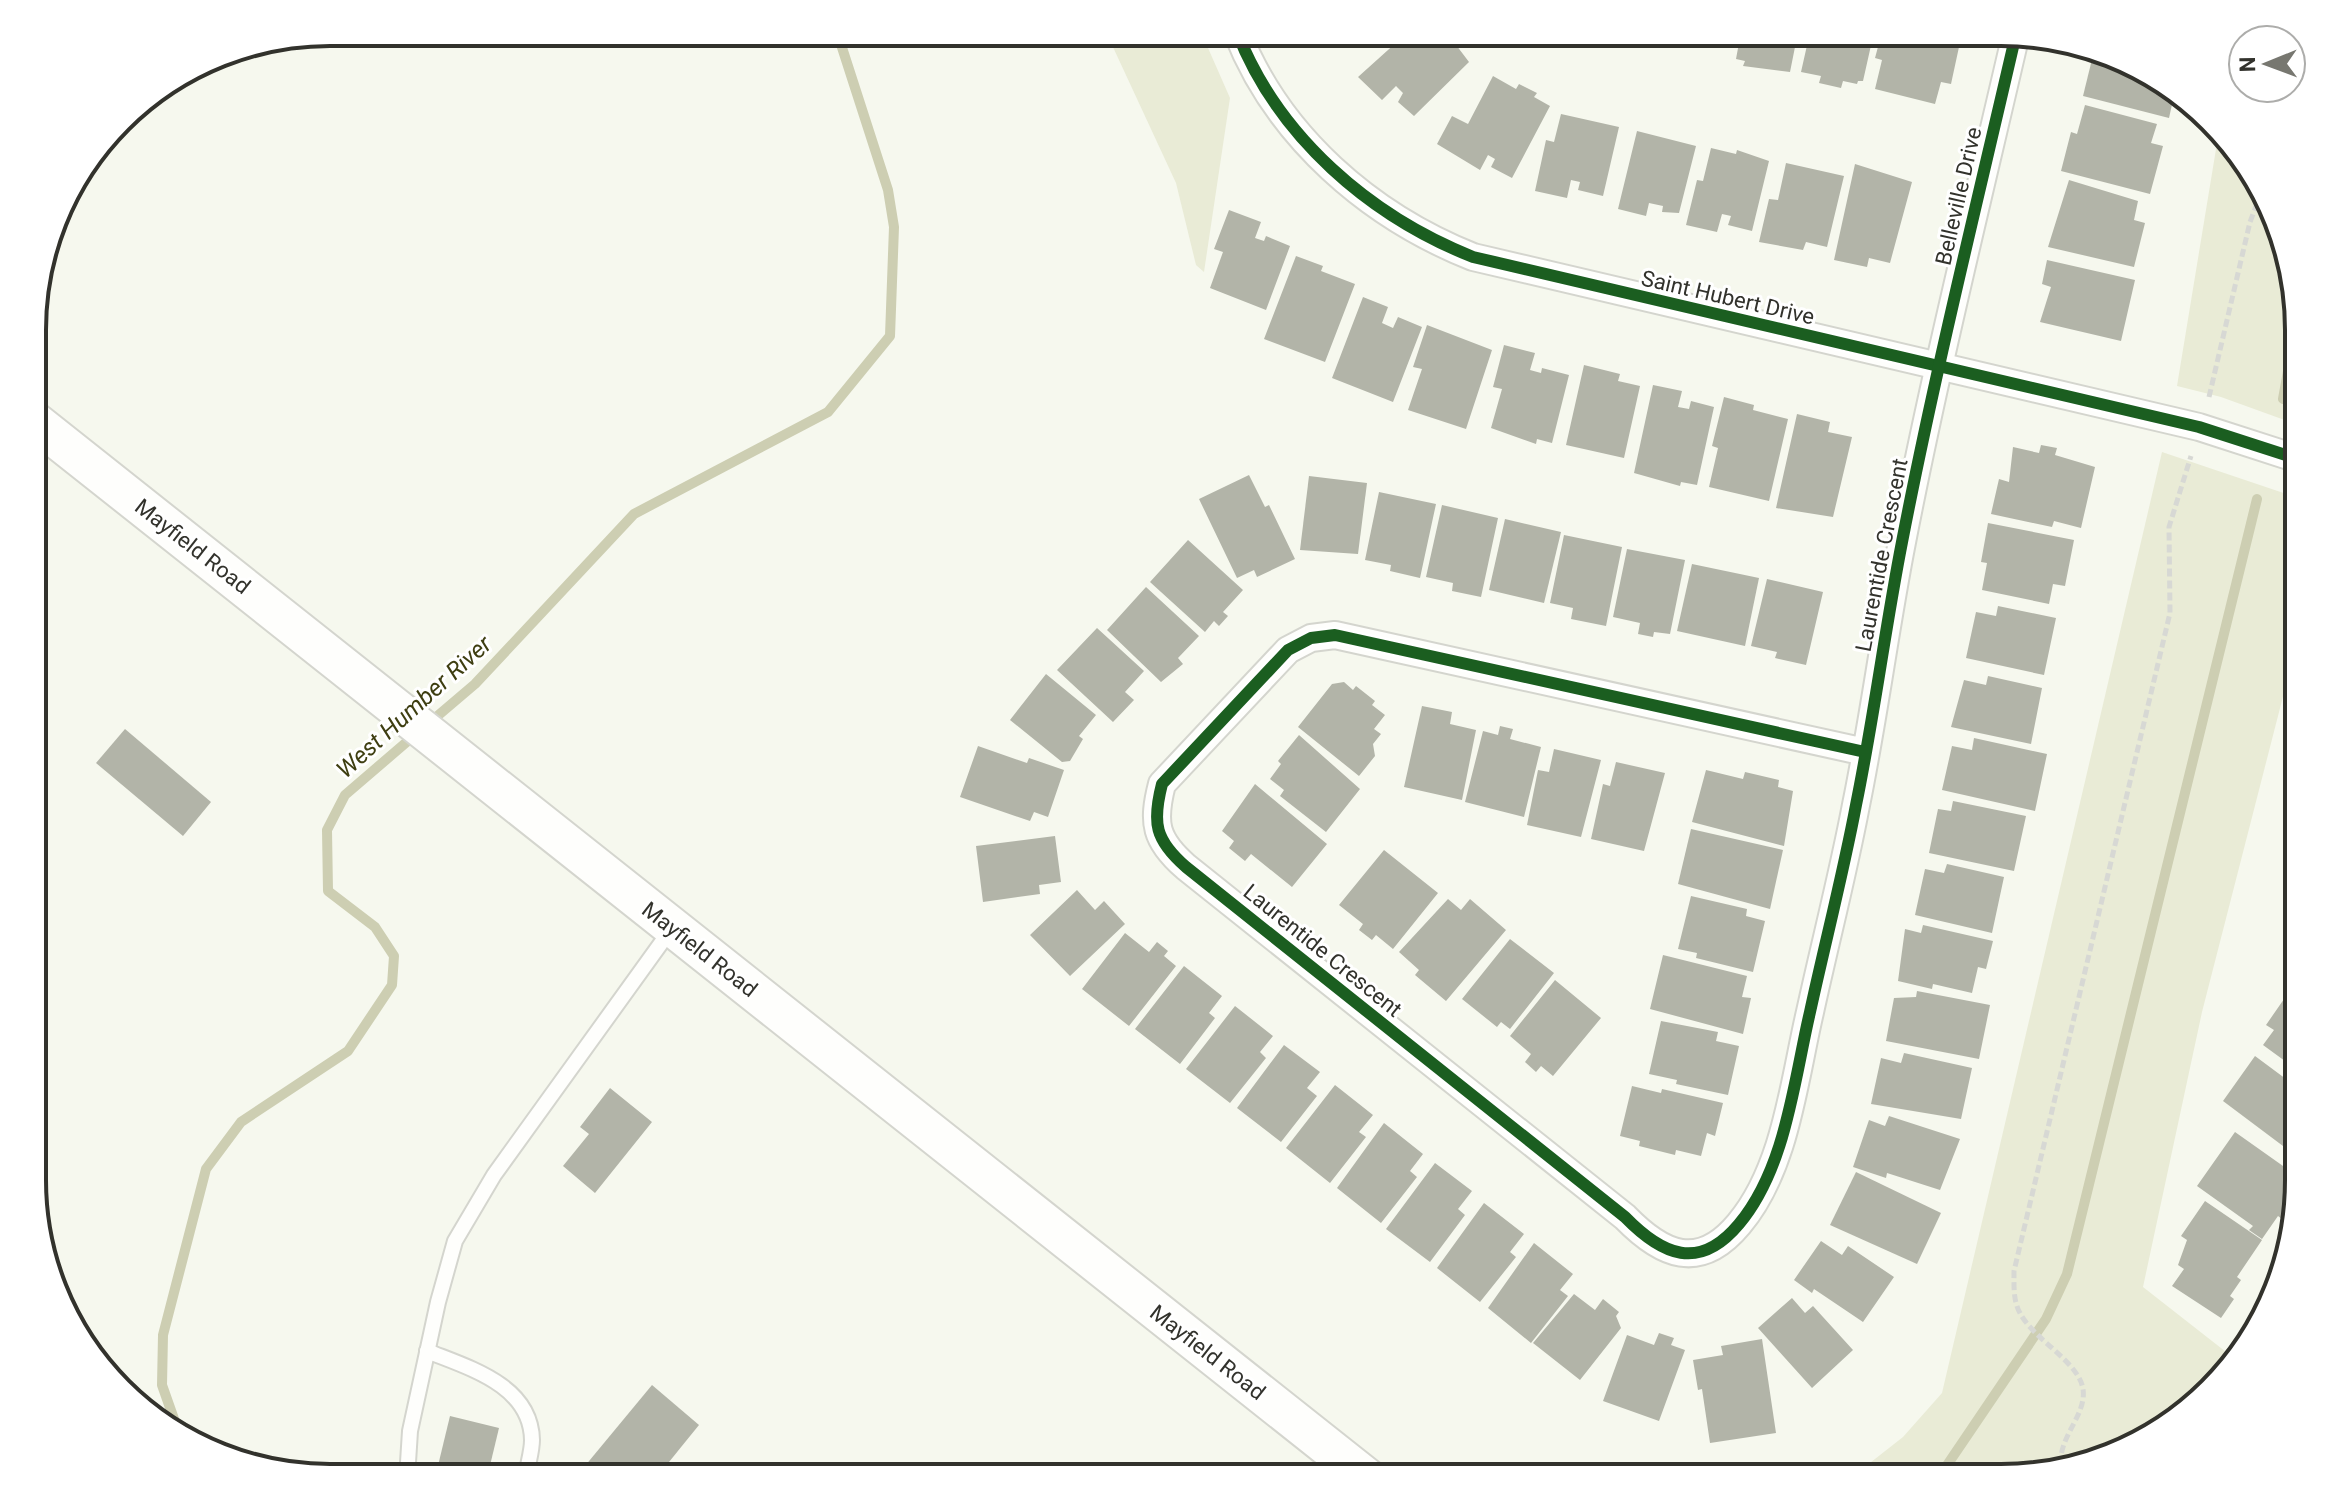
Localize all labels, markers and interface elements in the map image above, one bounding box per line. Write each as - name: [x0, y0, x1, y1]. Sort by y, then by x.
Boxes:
- north arrow: [2227, 24, 2307, 104]
- text: N: [2235, 56, 2260, 72]
- street label: Belleville Drive: [1930, 125, 1987, 268]
- street label: Saint Hubert Drive: [1639, 265, 1817, 330]
- street label: Laurentide Crescent: [1851, 456, 1912, 654]
- street label: Mayfield Road: [130, 494, 255, 599]
- water label: West Humber River: [331, 629, 498, 784]
- street label: Laurentide Crescent: [1239, 879, 1407, 1022]
- street label: Mayfield Road: [637, 897, 762, 1002]
- street label: Mayfield Road: [1145, 1300, 1270, 1405]

